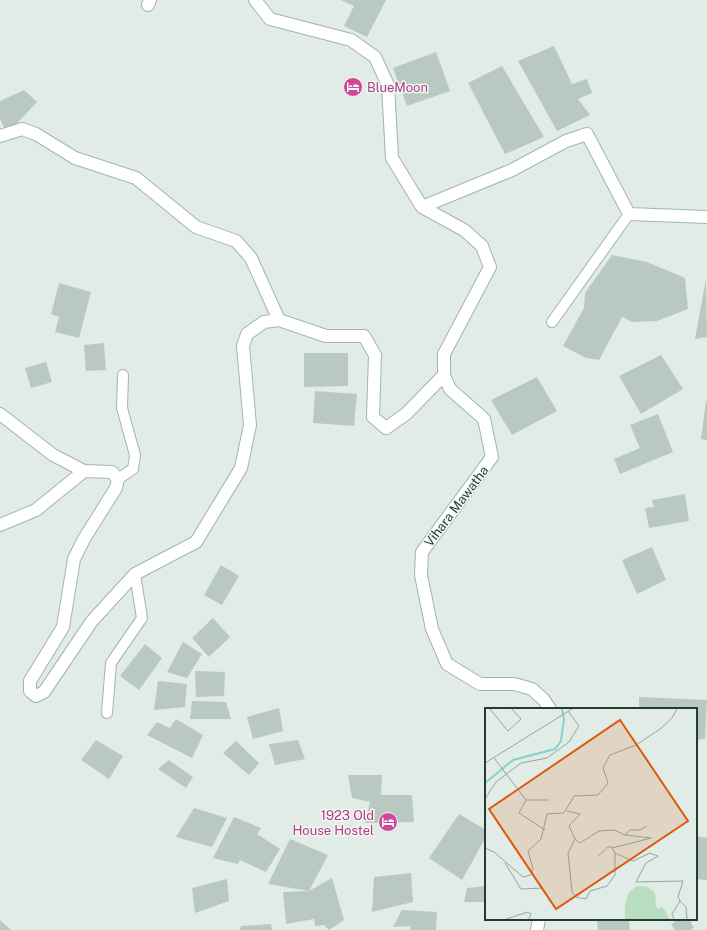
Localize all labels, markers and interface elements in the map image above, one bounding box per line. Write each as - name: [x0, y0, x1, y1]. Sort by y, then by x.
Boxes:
- hotel icon: BlueMoon: [342, 76, 364, 98]
- place label: BlueMoon: [367, 80, 428, 95]
- street label: Vihara Mawatha: [421, 463, 492, 550]
- inset map: [485, 708, 697, 920]
- place label: 1923 Old House Hostel: [292, 808, 374, 838]
- hotel icon: 1923 Old House Hostel: [377, 811, 399, 833]

